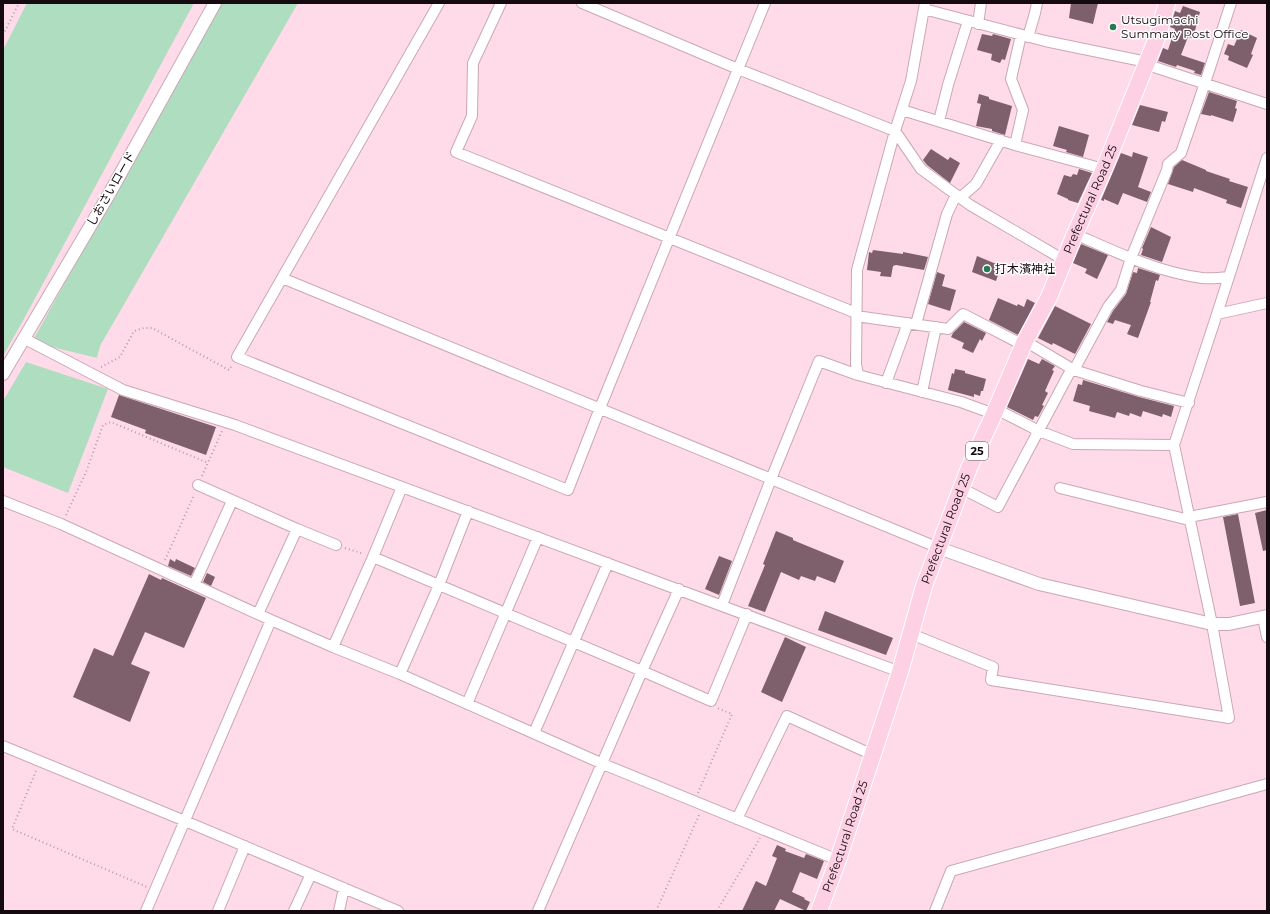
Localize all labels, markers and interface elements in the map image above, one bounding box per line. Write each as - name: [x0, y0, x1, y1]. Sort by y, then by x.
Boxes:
- place label: Utsugimachi Summary Post Office: [1121, 12, 1249, 41]
- marker: Utsugimachi Summary Post Office: [1108, 22, 1118, 32]
- street label: Prefectural Road 25: [1060, 142, 1120, 256]
- street label: しおさいロード: [83, 149, 138, 229]
- place label: 打木濱神社: [995, 261, 1055, 276]
- marker: 打木濱神社: [982, 264, 992, 274]
- road number: 25: [966, 442, 988, 460]
- street label: Prefectural Road 25: [917, 471, 973, 586]
- street label: Prefectural Road 25: [819, 778, 871, 894]

